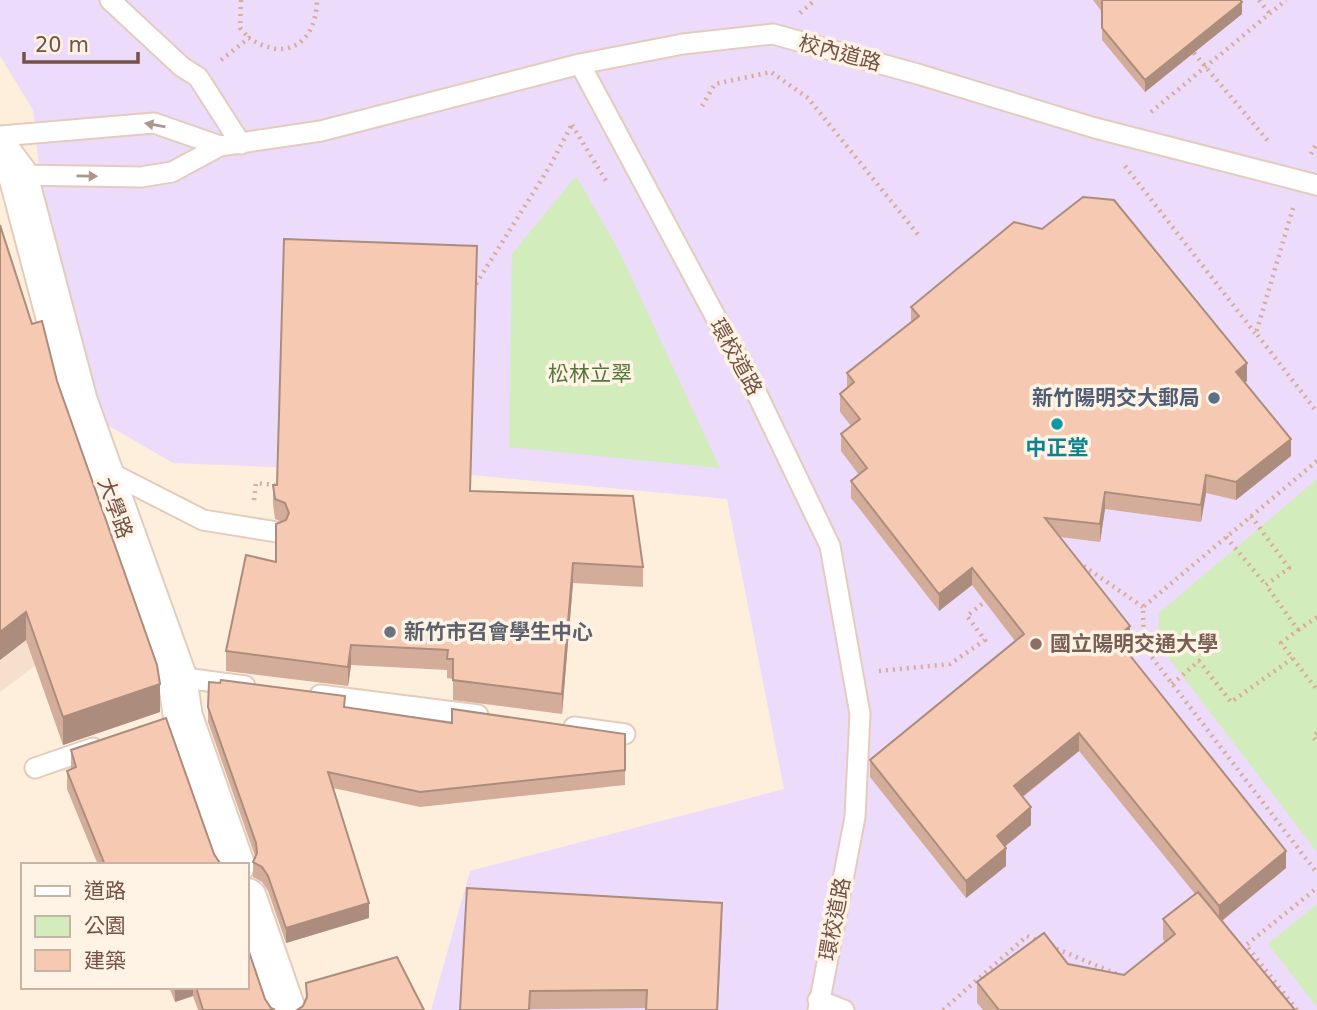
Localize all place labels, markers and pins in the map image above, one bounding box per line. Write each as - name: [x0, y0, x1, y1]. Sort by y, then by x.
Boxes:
- place label: 新竹陽明交大郵局: [1032, 386, 1200, 410]
- marker: 新竹陽明交大郵局: [1206, 390, 1222, 406]
- marker: 中正堂: [1049, 416, 1065, 432]
- place label: 中正堂: [1026, 436, 1089, 460]
- place label: 新竹市召會學生中心: [404, 620, 593, 644]
- marker: 新竹市召會學生中心: [382, 624, 398, 640]
- place label: 國立陽明交通大學: [1050, 632, 1218, 656]
- marker: 國立陽明交通大學: [1028, 636, 1044, 652]

